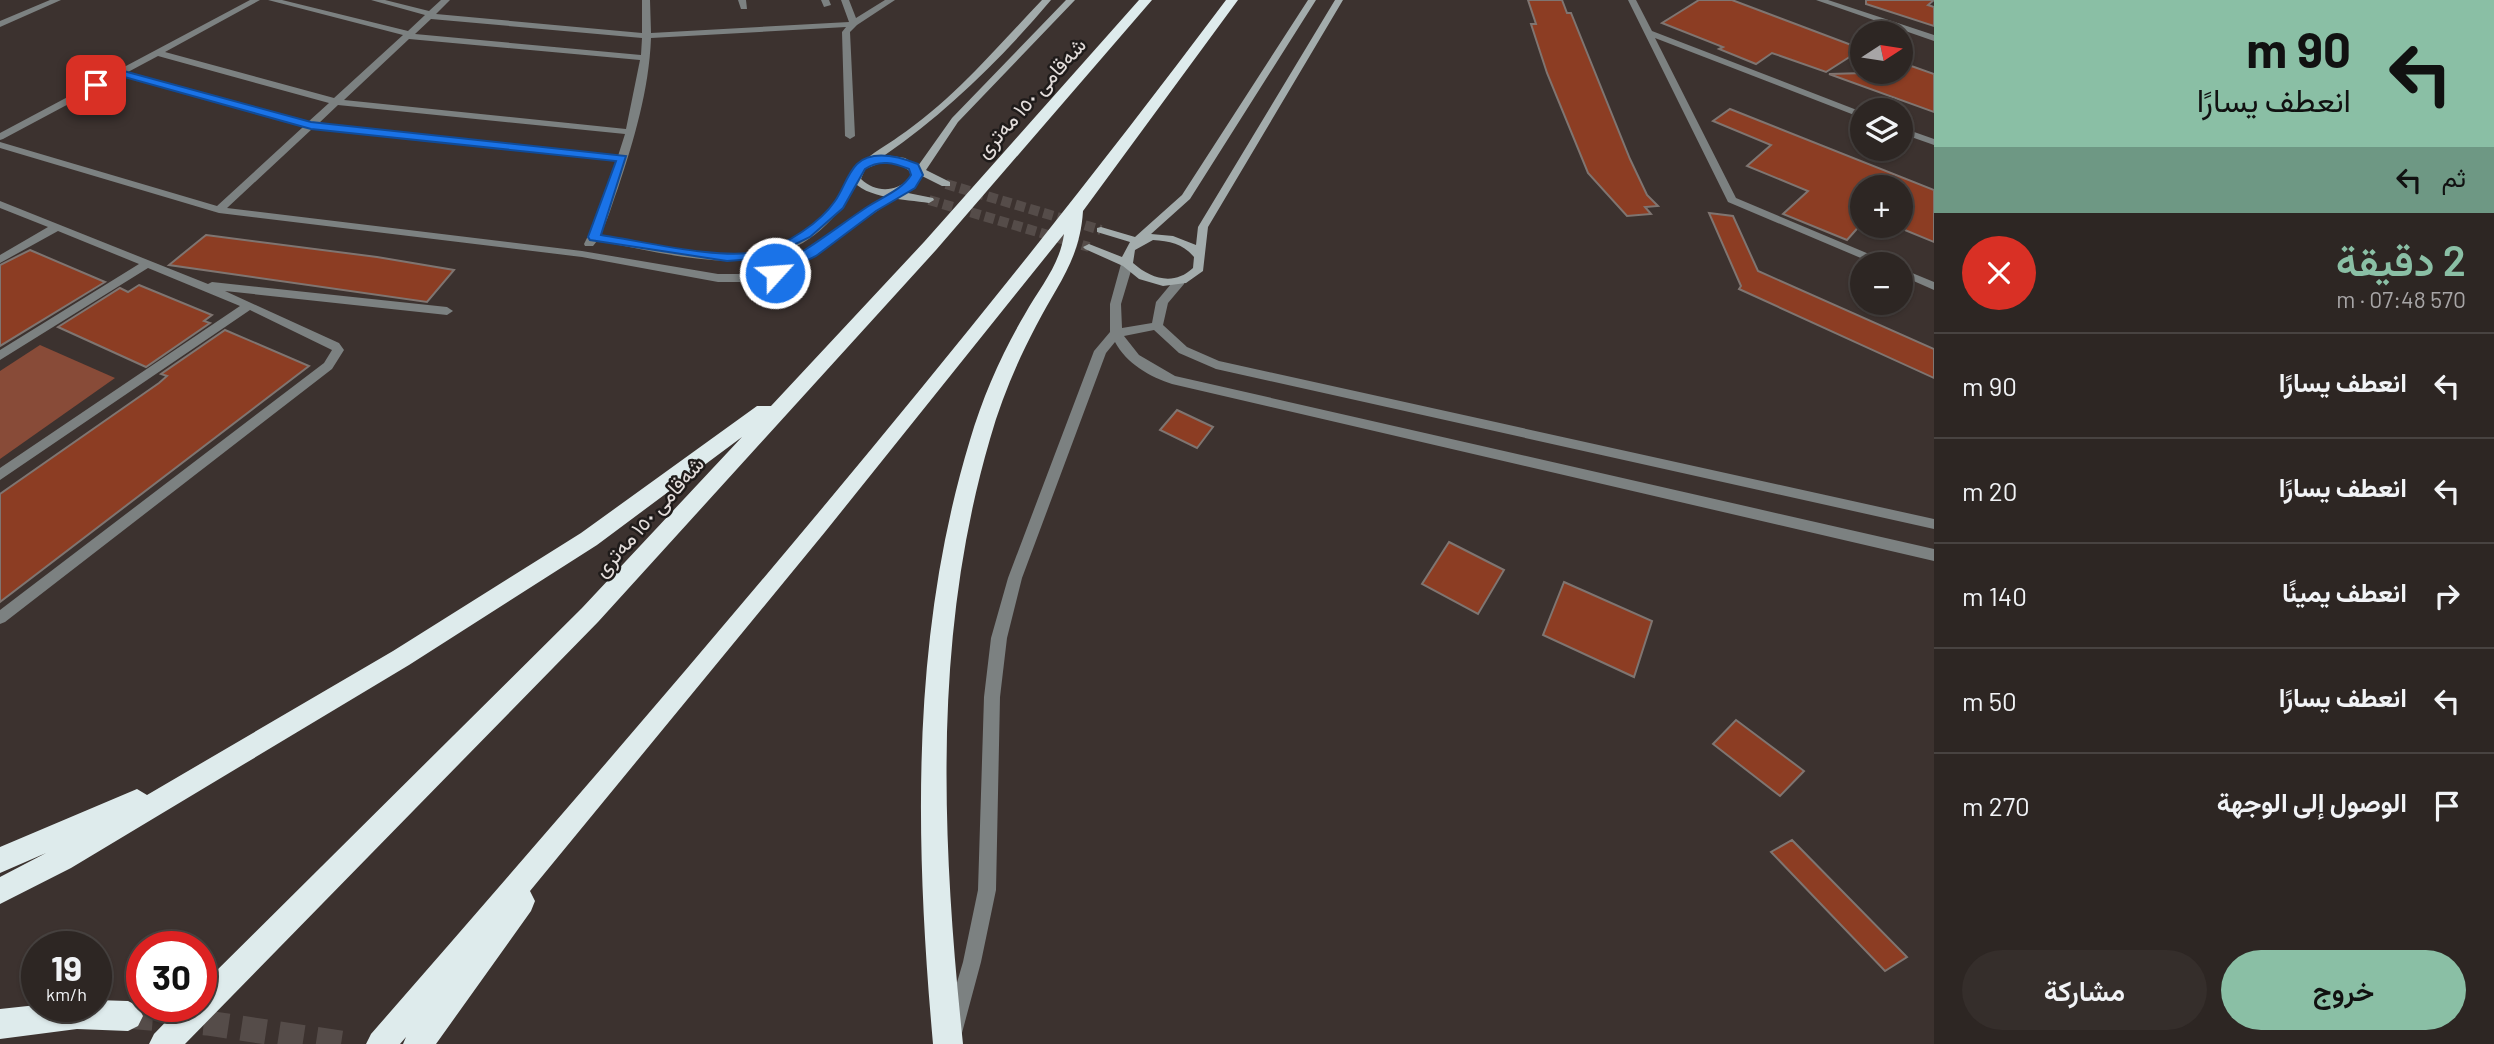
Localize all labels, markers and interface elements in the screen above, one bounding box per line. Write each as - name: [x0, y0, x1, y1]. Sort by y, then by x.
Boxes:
- text: 90 m: [2246, 19, 2351, 78]
- north arrow: [1850, 21, 1913, 84]
- map controls: [1850, 21, 1913, 315]
- icon: left: [2375, 28, 2466, 119]
- street label: شەقامی ١٥٠ مەتری: [970, 32, 1092, 163]
- pin: [66, 55, 126, 115]
- icon: arrive: [77, 66, 115, 104]
- text: انعطف يسارًا: [2197, 80, 2351, 118]
- button: layers: [1850, 98, 1913, 161]
- icon: left: [2390, 161, 2428, 199]
- text: ثم: [2442, 161, 2466, 192]
- button: +: [1850, 175, 1913, 238]
- text: 2 دقيقة: [2336, 234, 2466, 284]
- position arrow: [738, 236, 812, 310]
- button: close: [1962, 236, 2036, 310]
- button: −: [1850, 252, 1913, 315]
- text: 570 m · 07:48: [2336, 285, 2466, 313]
- text: انعطف يسارًا: [2279, 366, 2407, 397]
- icon: left: [2428, 367, 2466, 405]
- text: 90 m: [1962, 370, 2017, 401]
- street label: شەقامی ١٥٠ مەتری: [588, 451, 710, 582]
- text: انعطف يسارًا: [2279, 471, 2407, 502]
- icon: left: [2428, 472, 2466, 510]
- text: 20 m: [1962, 475, 2017, 506]
- text: انعطف يمينًا: [2282, 576, 2407, 607]
- icon: right: [2428, 577, 2466, 615]
- text: 140 m: [1962, 580, 2027, 611]
- text: انعطف يسارًا: [2279, 681, 2407, 712]
- icon: left: [2428, 682, 2466, 720]
- text: 50 m: [1962, 685, 2017, 716]
- text: الوصول إلى الوجهة: [2217, 786, 2407, 817]
- icon: arrive: [2428, 787, 2466, 825]
- text: 270 m: [1962, 790, 2030, 821]
- speed limit sign: 30: [126, 931, 217, 1022]
- text: 19: [51, 946, 82, 988]
- button: مشاركة: [1962, 950, 2207, 1030]
- button: خروج: [2221, 950, 2466, 1030]
- text: km/h: [46, 983, 87, 1005]

